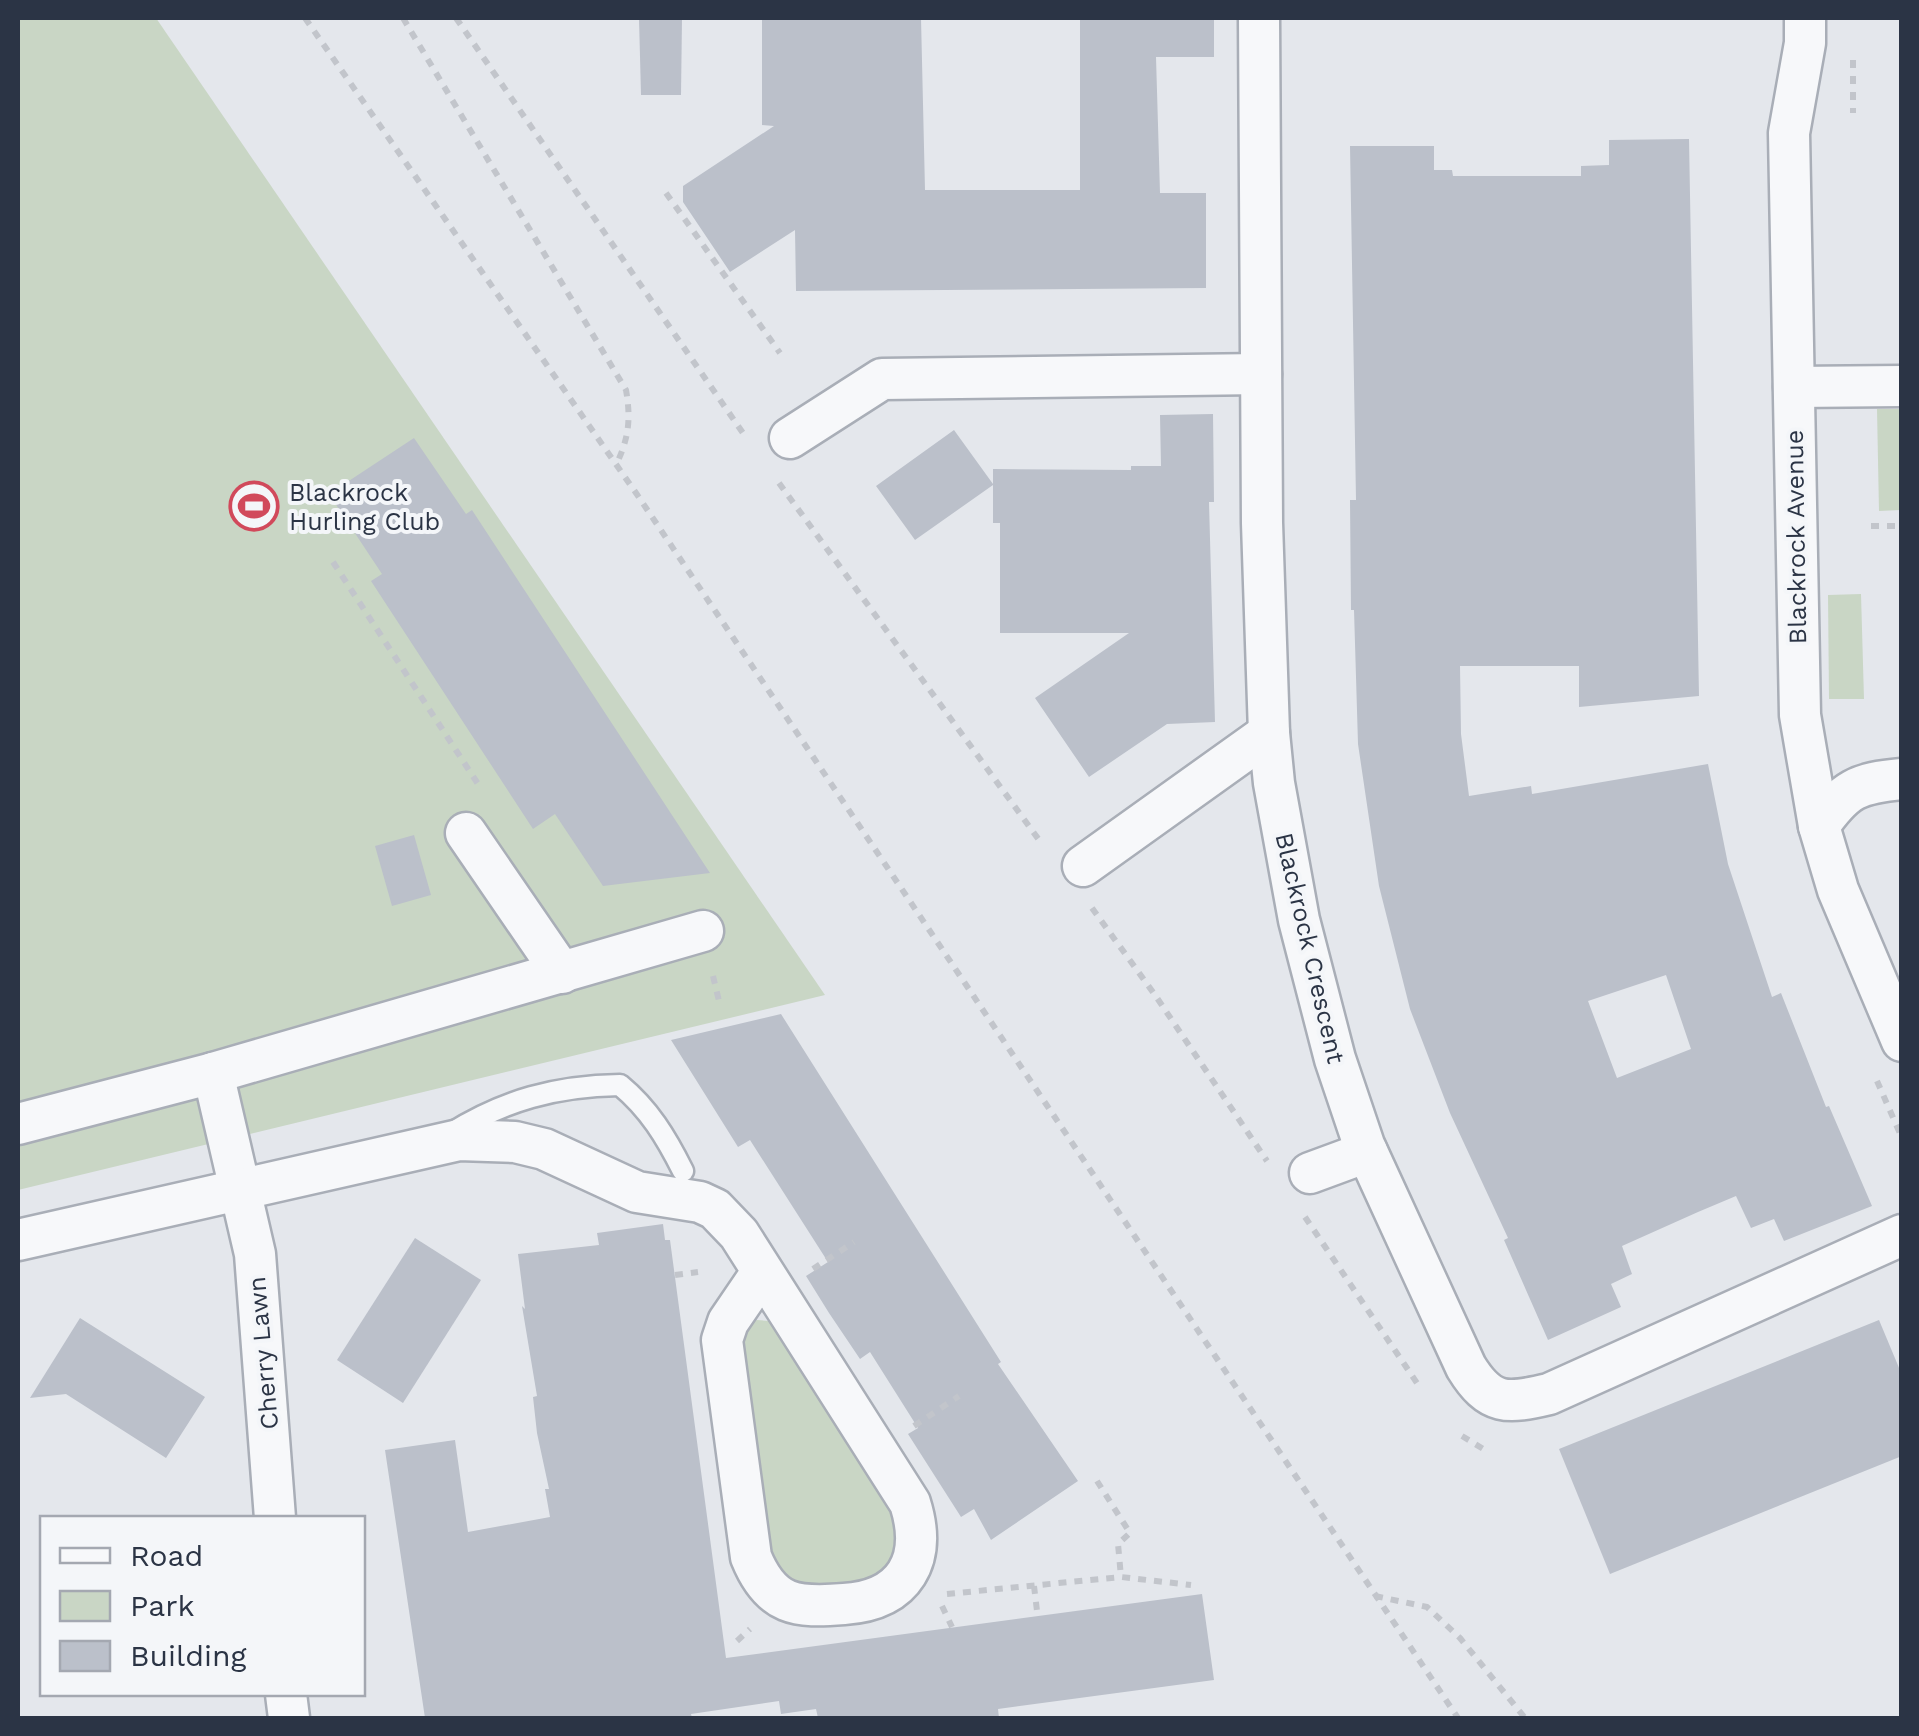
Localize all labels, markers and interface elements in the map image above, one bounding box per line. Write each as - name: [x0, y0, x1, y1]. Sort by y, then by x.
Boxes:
- street label: Blackrock Avenue: [1780, 429, 1812, 645]
- place label: Blackrock Hurling Club: [289, 478, 440, 536]
- sports icon: Blackrock Hurling Club: [228, 480, 280, 532]
- street label: Blackrock Crescent: [1269, 830, 1351, 1067]
- street label: Cherry Lawn: [242, 1275, 284, 1431]
- legend: [40, 1516, 365, 1696]
- text: Road: [130, 1538, 203, 1573]
- text: Park: [130, 1588, 195, 1623]
- text: Building: [130, 1638, 247, 1673]

